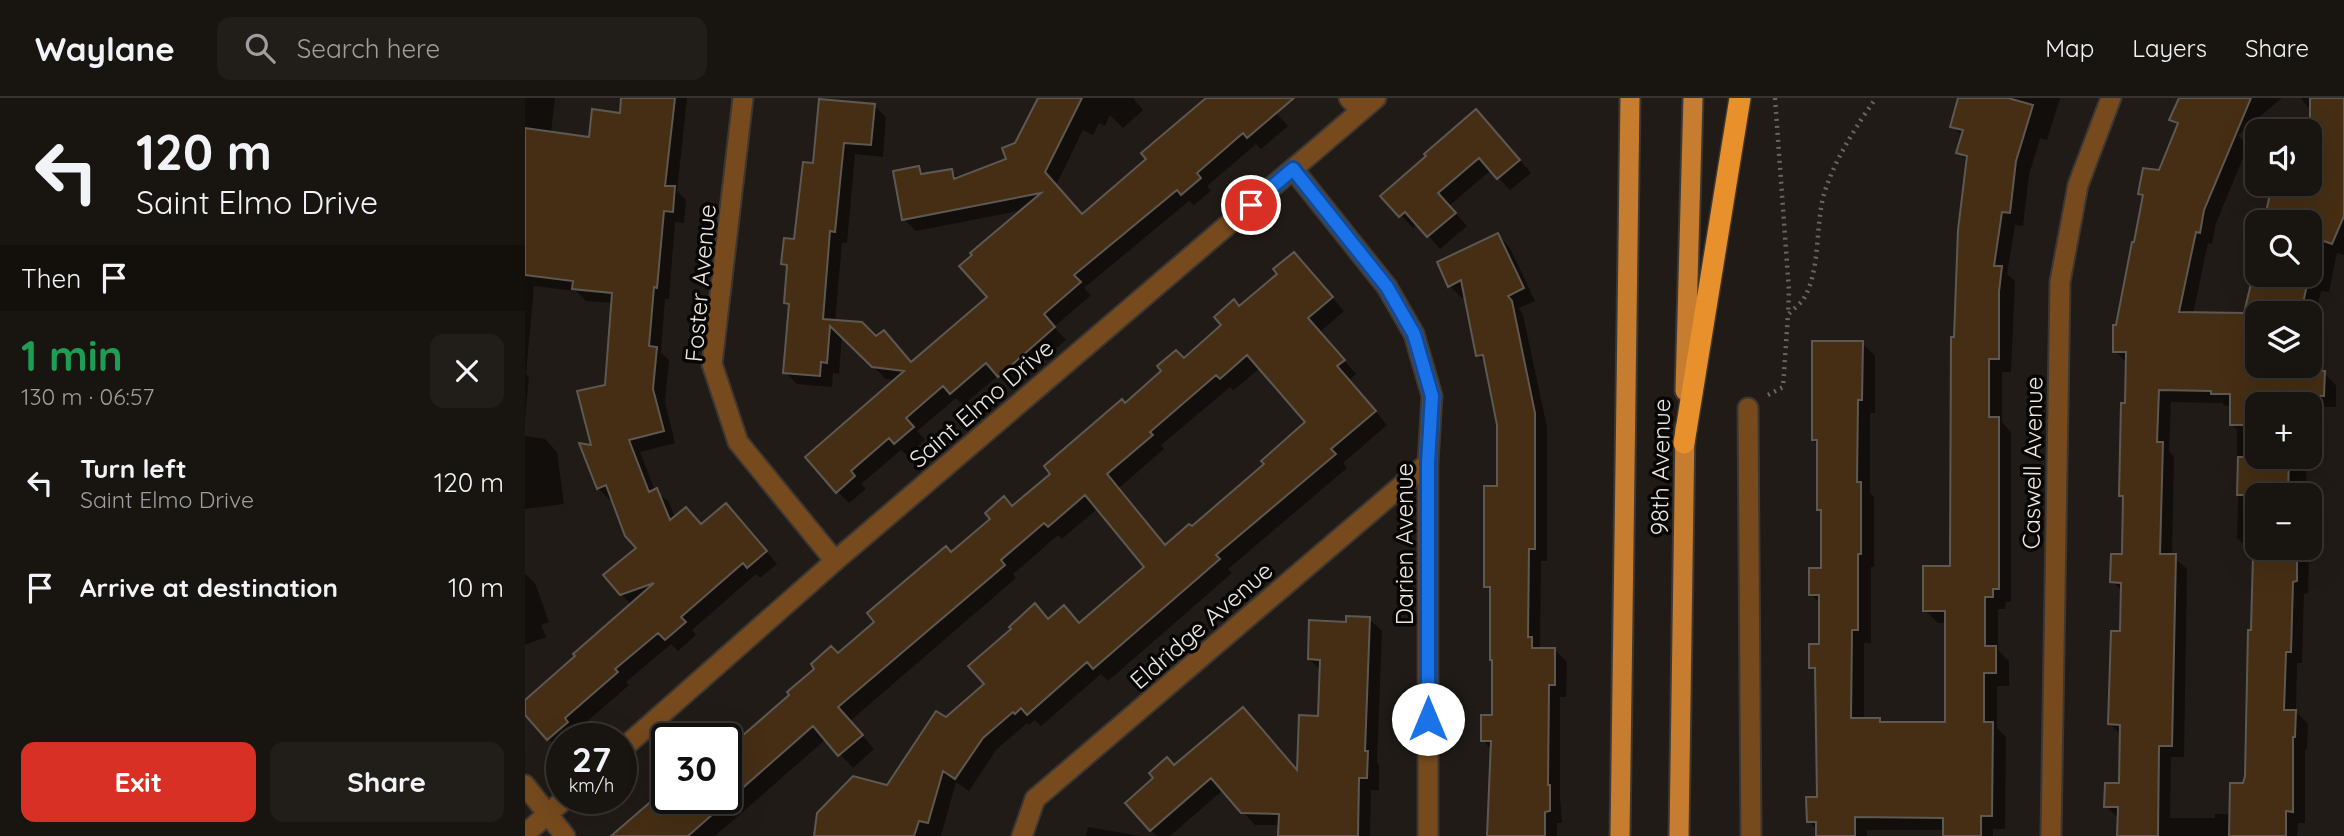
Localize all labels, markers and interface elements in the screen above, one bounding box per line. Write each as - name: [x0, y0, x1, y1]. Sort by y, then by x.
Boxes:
- search box: [217, 17, 707, 80]
- text: Waylane: [35, 28, 175, 69]
- icon: search: [241, 29, 279, 67]
- text: Search here: [297, 32, 440, 65]
- text: Map: [2045, 33, 2094, 63]
- text: Layers: [2132, 33, 2207, 63]
- text: Share: [2245, 33, 2309, 63]
- map controls: [2245, 119, 2322, 560]
- button: sound: [2245, 119, 2322, 196]
- text: 120 m: [136, 121, 272, 182]
- icon: left: [21, 126, 112, 217]
- pin: [1221, 175, 1281, 235]
- text: Saint Elmo Drive: [136, 182, 378, 222]
- icon: arrive: [1232, 186, 1270, 224]
- street label: Foster Avenue: [678, 203, 722, 363]
- button: search: [2245, 210, 2322, 287]
- icon: arrive: [95, 259, 133, 297]
- text: Then: [21, 262, 81, 295]
- button: layers: [2245, 301, 2322, 378]
- text: 1 min: [21, 329, 123, 382]
- street label: Saint Elmo Drive: [903, 332, 1059, 474]
- button: close: [430, 334, 504, 408]
- street label: Caswell Avenue: [2015, 376, 2049, 550]
- text: 130 m · 06:57: [21, 382, 154, 411]
- button: +: [2245, 392, 2322, 469]
- street label: 98th Avenue: [1644, 398, 1676, 536]
- text: Turn left: [80, 452, 187, 485]
- street label: Darien Avenue: [1389, 463, 1419, 625]
- icon: left: [21, 464, 59, 502]
- text: 120 m: [434, 466, 504, 499]
- button: −: [2245, 483, 2322, 560]
- text: Saint Elmo Drive: [80, 485, 254, 514]
- street label: Eldridge Avenue: [1124, 555, 1278, 695]
- icon: arrive: [21, 569, 59, 607]
- text: Arrive at destination: [80, 571, 338, 604]
- text: 10 m: [448, 571, 504, 604]
- position arrow: [1391, 682, 1465, 756]
- speed limit sign: 30: [651, 723, 742, 814]
- text: 27: [572, 737, 611, 781]
- button: Exit: [21, 742, 256, 822]
- button: Share: [270, 742, 504, 822]
- text: km/h: [569, 774, 614, 797]

